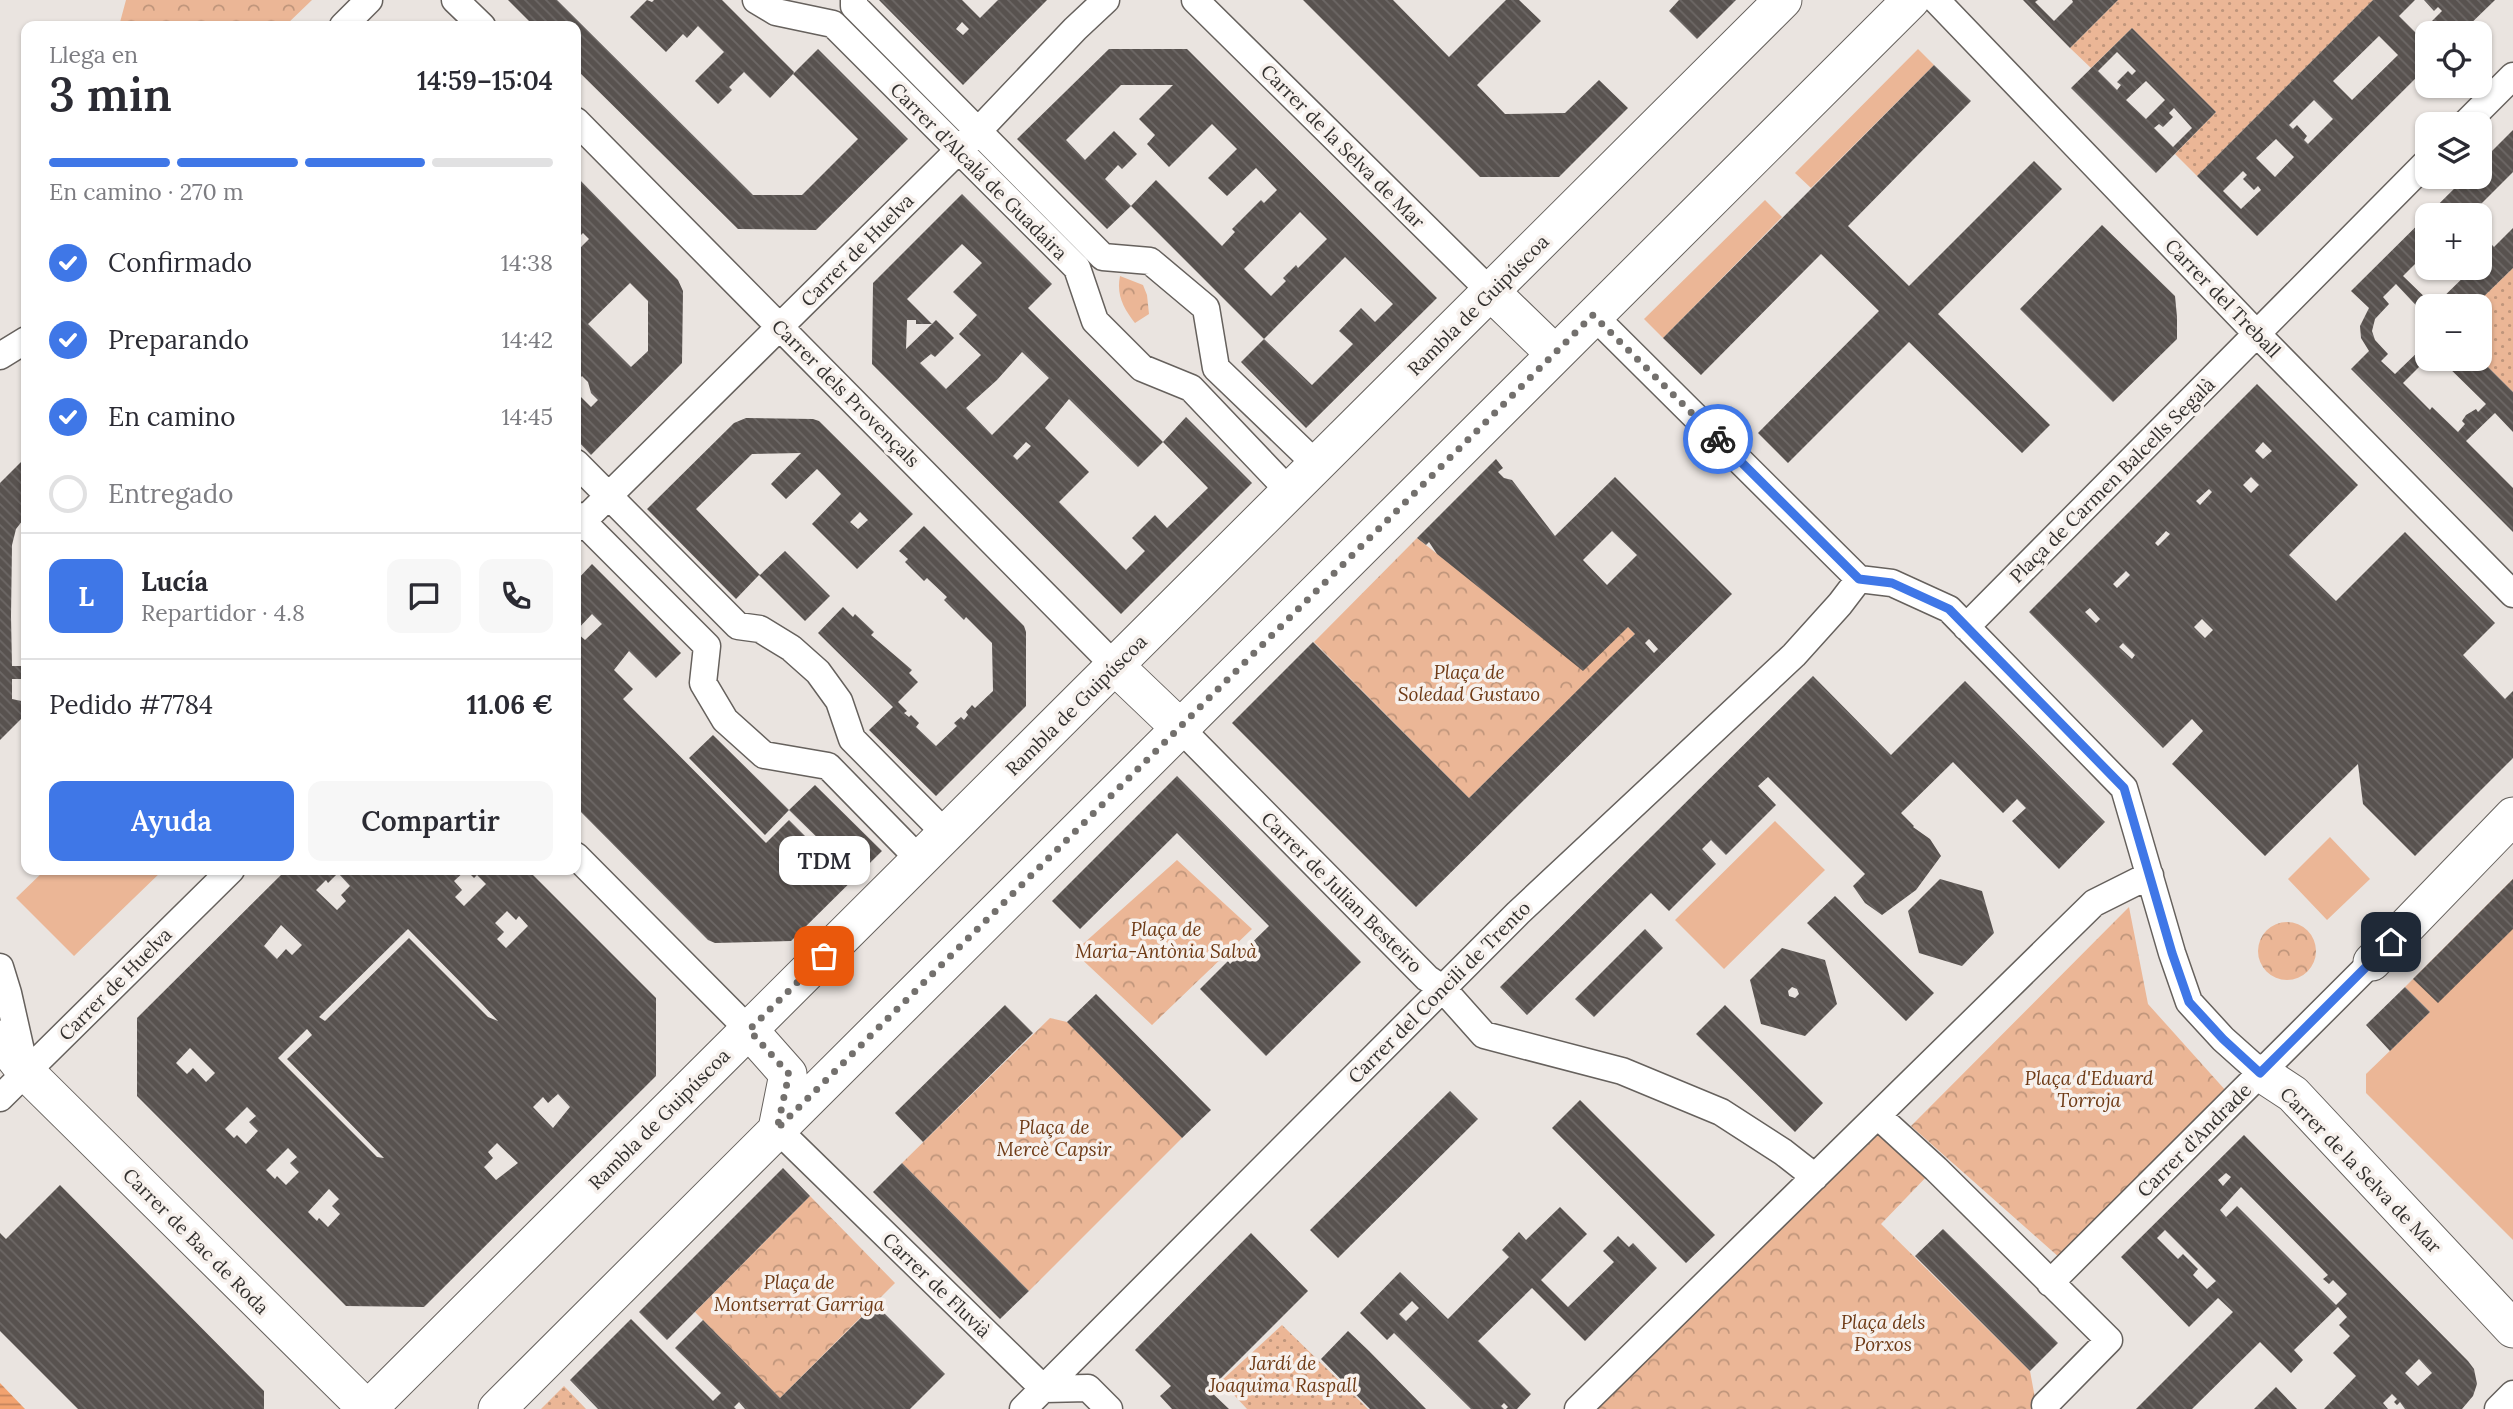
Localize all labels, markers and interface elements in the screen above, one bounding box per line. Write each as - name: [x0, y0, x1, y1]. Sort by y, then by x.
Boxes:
- map controls: [2415, 21, 2492, 371]
- button: locate: [2415, 21, 2492, 98]
- text: Llega en: [49, 40, 138, 69]
- street label: Carrer de la Selva de Mar: [1256, 59, 1431, 234]
- text: 14:59–15:04: [417, 64, 553, 97]
- text: 3 min: [49, 65, 172, 124]
- street label: Carrer d'Alcalá de Guadaira: [885, 77, 1073, 265]
- button: layers: [2415, 112, 2492, 189]
- text: En camino · 270 m: [49, 177, 244, 206]
- street label: Carrer de Huelva: [795, 188, 919, 312]
- button: +: [2415, 203, 2492, 280]
- street label: Rambla de Guipúscoa: [1402, 229, 1554, 381]
- street label: Carrer del Treball: [2160, 233, 2286, 363]
- icon: check: [49, 244, 87, 282]
- text: Confirmado: [108, 246, 252, 279]
- text: 14:38: [501, 248, 553, 277]
- button: −: [2415, 294, 2492, 371]
- street label: Carrer dels Provençals: [767, 314, 925, 472]
- icon: check: [49, 321, 87, 359]
- text: Preparando: [108, 323, 249, 356]
- text: 14:42: [502, 325, 553, 354]
- street label: Plaça de Carmen Balcells Segalà: [2004, 372, 2220, 588]
- icon: check: [49, 398, 87, 436]
- text: En camino: [108, 400, 236, 433]
- text: 14:45: [501, 402, 553, 431]
- courier: [1683, 404, 1753, 474]
- icon: bike: [1699, 420, 1737, 458]
- text: Entregado: [108, 477, 234, 510]
- button: chat: [387, 559, 461, 633]
- button: phone: [479, 559, 553, 633]
- text: Lucía: [141, 565, 208, 598]
- text: L: [78, 580, 94, 613]
- text: Repartidor · 4.8: [141, 598, 305, 627]
- street label: Rambla de Guipúscoa: [1000, 629, 1152, 781]
- park label: Plaça de Soledad Gustavo: [1398, 660, 1540, 706]
- text: Pedido #7784: [49, 688, 213, 721]
- text: 11.06 €: [467, 688, 553, 721]
- button: Ayuda: [49, 781, 294, 861]
- button: Compartir: [308, 781, 553, 861]
- street label: Carrer de Julian Besteiro: [1256, 806, 1428, 978]
- callout: TDM: [778, 837, 870, 886]
- text: TDM: [798, 846, 851, 875]
- street label: Carrer del Concili de Trento: [1343, 896, 1535, 1088]
- pin: [2361, 912, 2421, 972]
- park label: Plaça de Maria-Antònia Salvà: [1075, 917, 1258, 963]
- street label: Carrer de Huelva: [53, 922, 177, 1046]
- icon: home: [2372, 923, 2410, 961]
- pin: [794, 926, 854, 986]
- icon: bag: [805, 937, 843, 975]
- street label: Rambla de Guipúscoa: [583, 1043, 735, 1195]
- park label: Plaça d'Eduard Torroja: [2025, 1066, 2154, 1112]
- street label: Carrer d'Andrade: [2132, 1078, 2256, 1202]
- street label: Carrer de la Selva de Mar: [2275, 1082, 2447, 1259]
- park label: Plaça de Mercè Capsir: [997, 1115, 1112, 1161]
- street label: Carrer de Bac de Roda: [118, 1163, 274, 1319]
- street label: Carrer de Fluvià: [878, 1227, 996, 1343]
- park label: Plaça de Montserrat Garriga: [714, 1270, 885, 1316]
- park label: Plaça dels Porxos: [1841, 1310, 1925, 1356]
- park label: Jardí de Joaquima Raspall: [1208, 1351, 1358, 1397]

